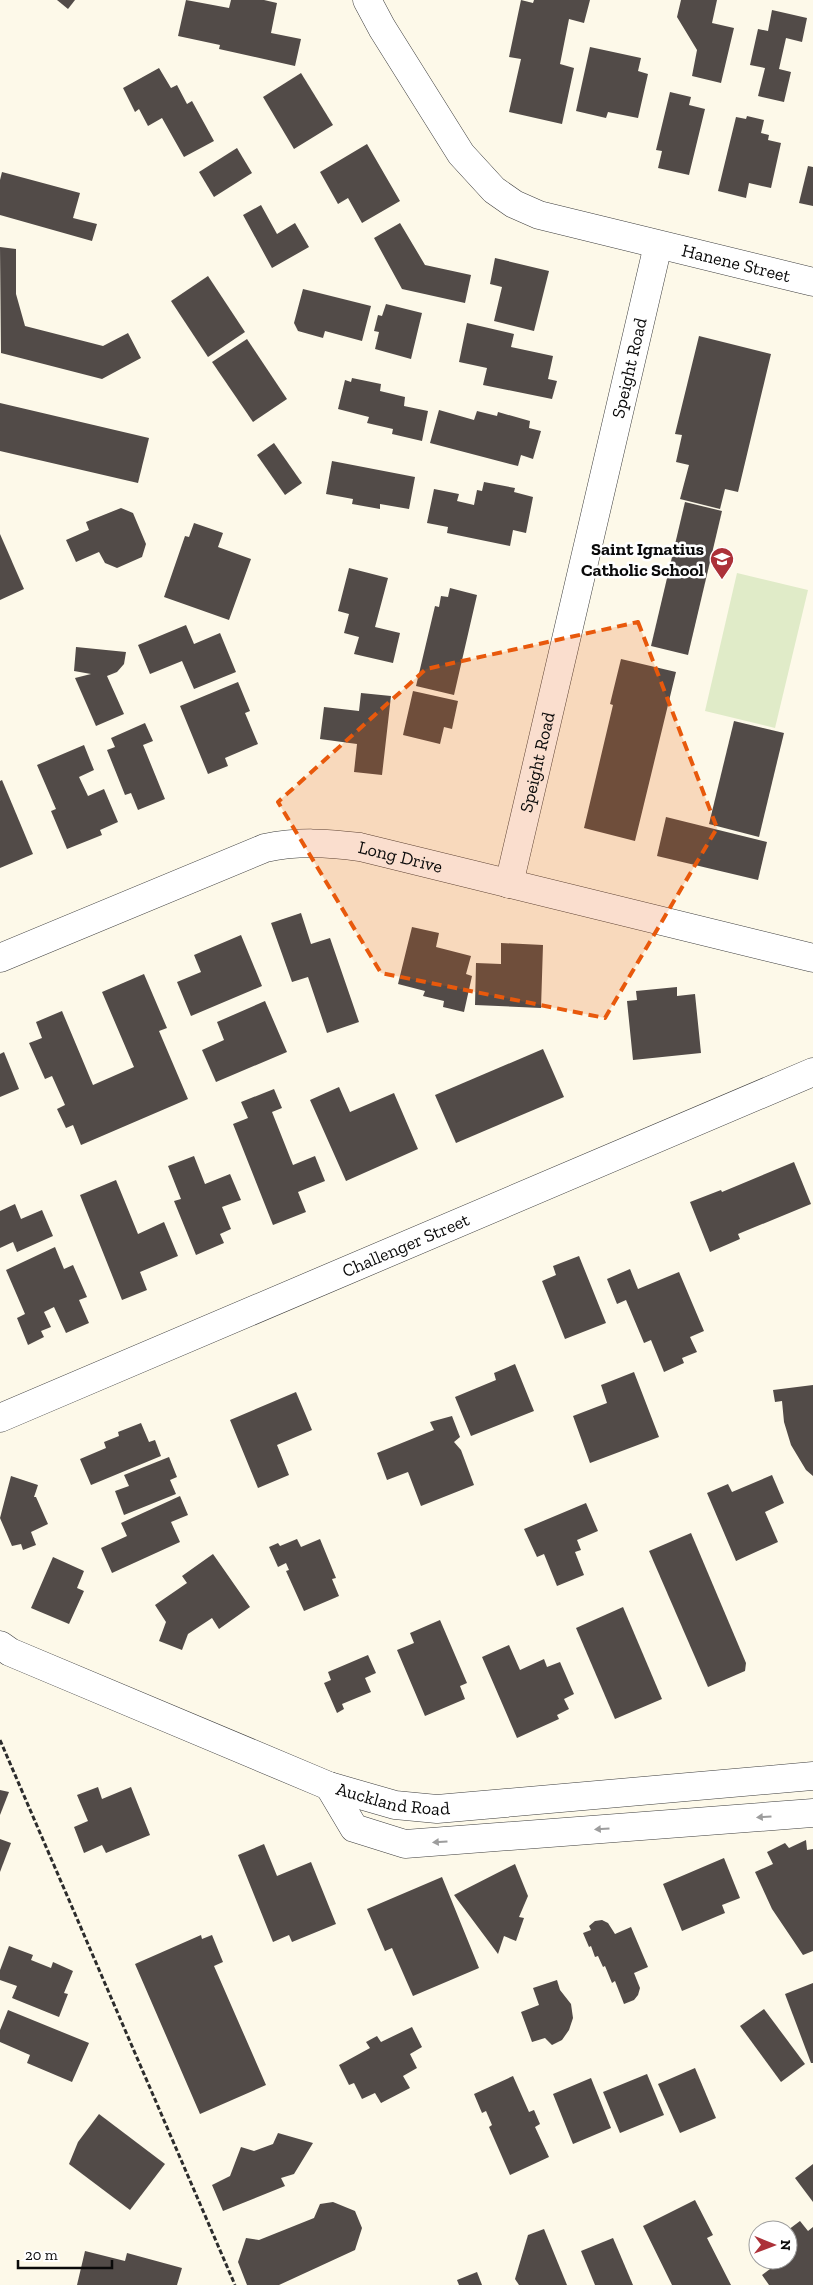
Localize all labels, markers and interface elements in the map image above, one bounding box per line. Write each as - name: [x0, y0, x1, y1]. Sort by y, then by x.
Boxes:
- street label: Hanene Street: [679, 239, 793, 287]
- street label: Speight Road: [607, 315, 652, 420]
- place label: Saint Ignatius Catholic School: [581, 538, 704, 581]
- school or university icon: Saint Ignatius Catholic School: [709, 546, 735, 580]
- street label: Speight Road: [515, 710, 560, 815]
- street label: Long Drive: [356, 836, 445, 878]
- street label: Challenger Street: [339, 1208, 473, 1282]
- street label: Auckland Road: [334, 1778, 451, 1820]
- one-way arrow: [756, 1813, 772, 1821]
- one-way arrow: [594, 1826, 610, 1834]
- one-way arrow: [432, 1838, 448, 1846]
- north arrow: [748, 2220, 798, 2270]
- scale bar: [18, 2238, 111, 2270]
- text: N: [777, 2240, 794, 2251]
- text: 20 m: [25, 2246, 58, 2264]

